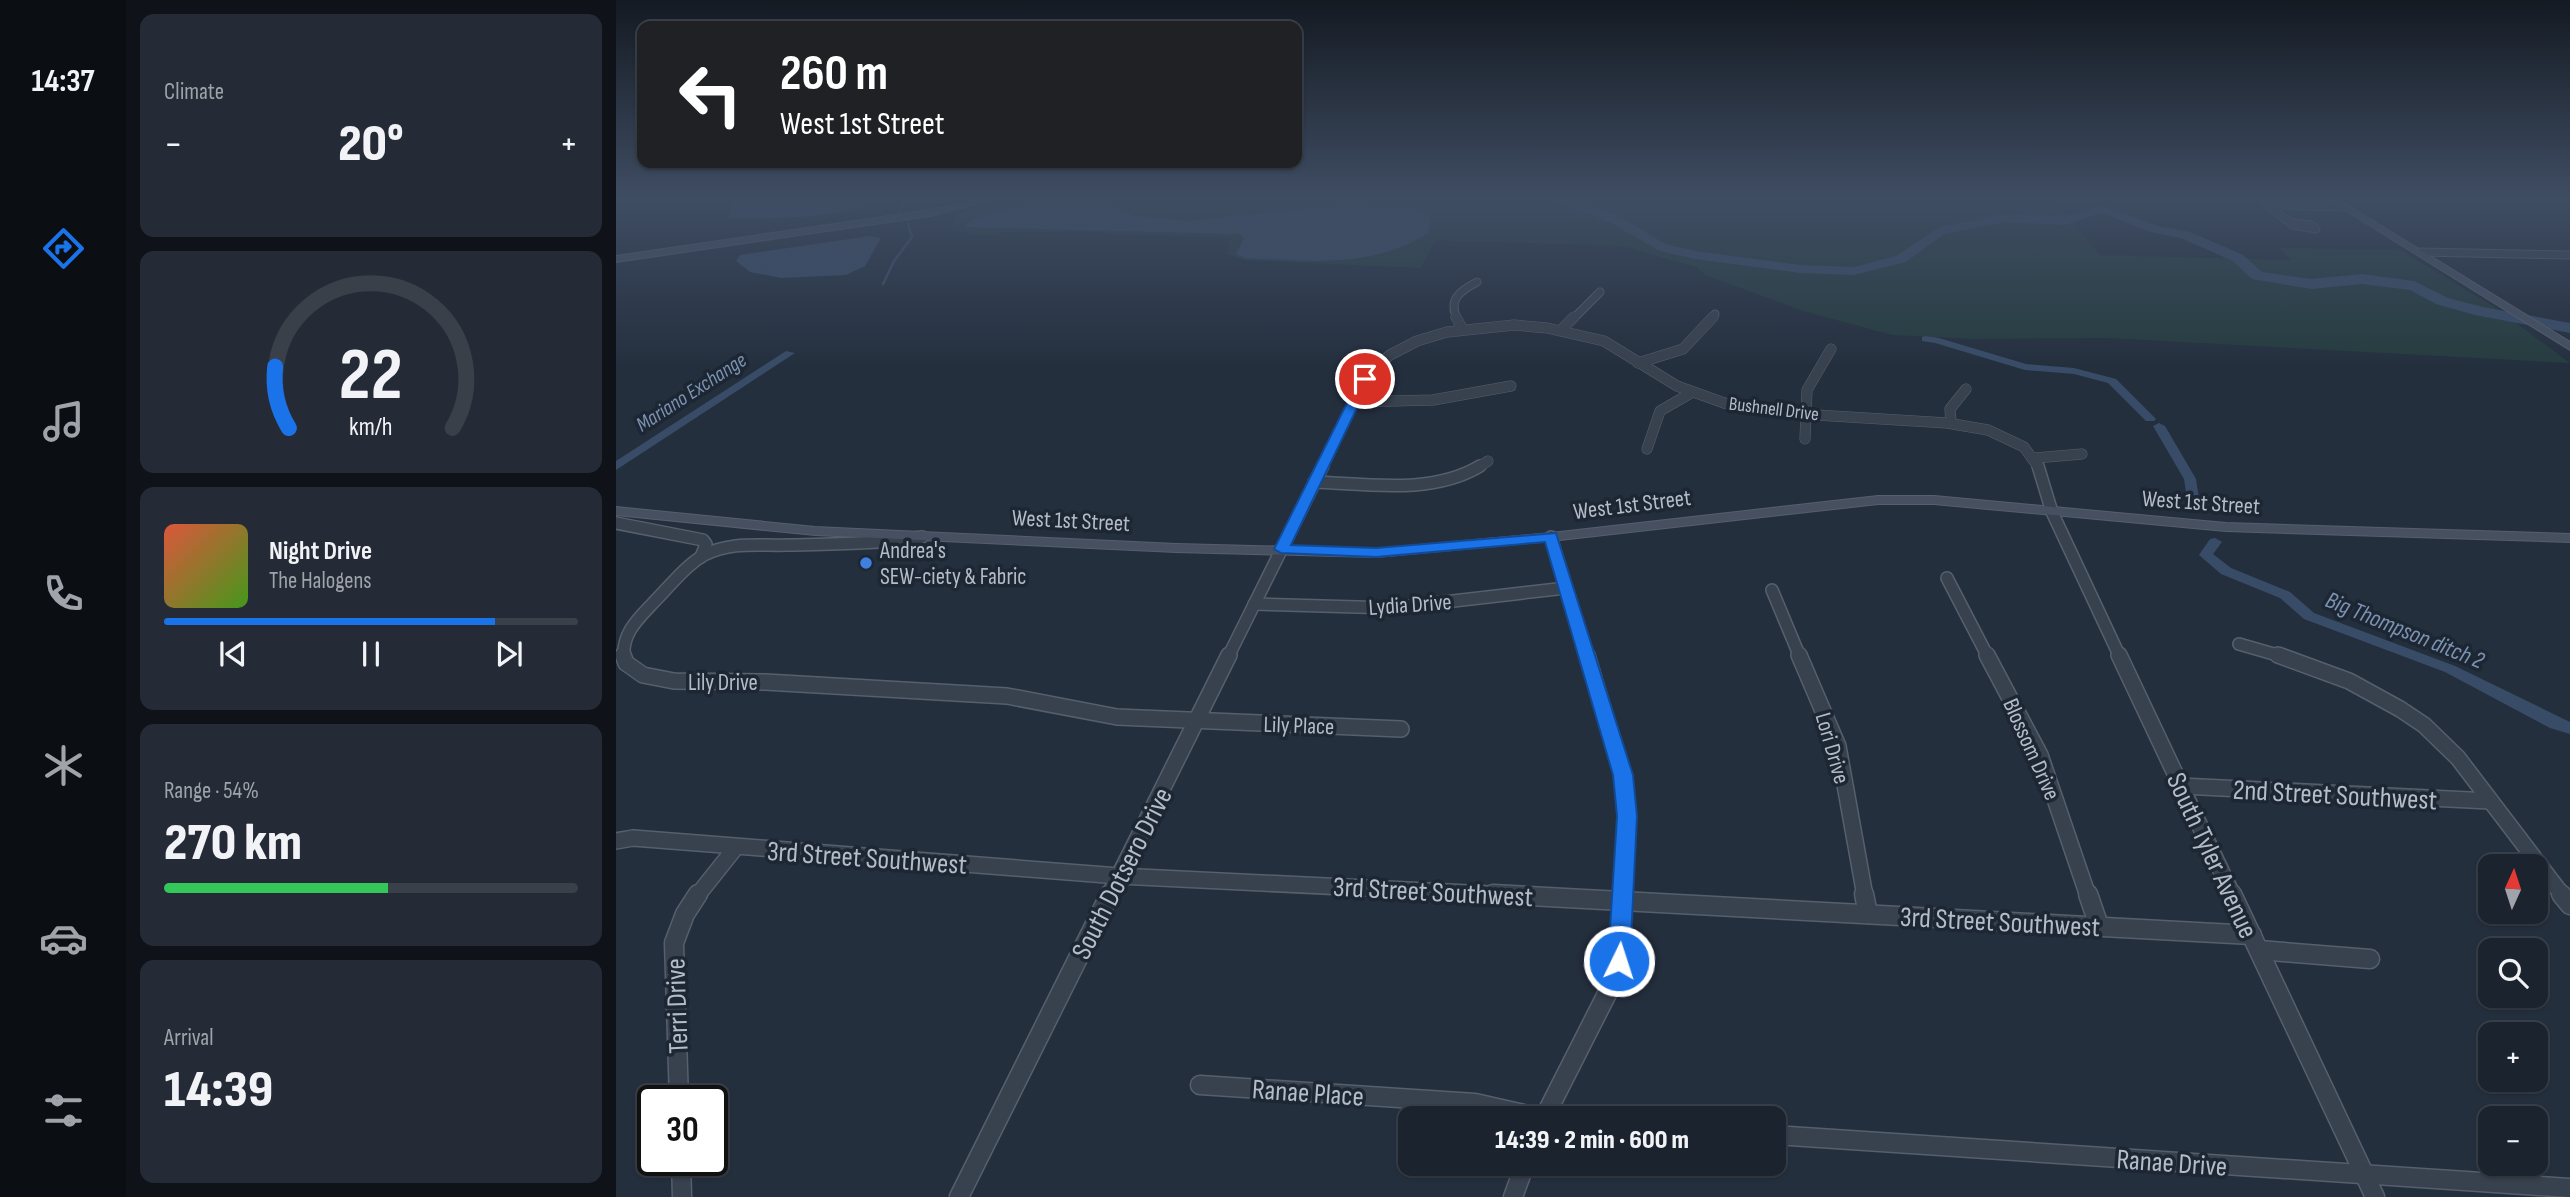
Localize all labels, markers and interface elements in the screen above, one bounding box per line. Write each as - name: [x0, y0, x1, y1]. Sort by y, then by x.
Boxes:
- text: 260 m: [780, 45, 888, 104]
- icon: left: [665, 49, 756, 140]
- text: 14:37: [31, 62, 95, 101]
- text: Climate: [164, 78, 224, 106]
- text: West 1st Street: [780, 105, 945, 144]
- text: 20°: [338, 113, 404, 176]
- text: −: [164, 122, 183, 167]
- text: +: [559, 122, 578, 167]
- icon: directions: [39, 224, 88, 273]
- text: 22: [339, 332, 403, 420]
- water label: Mariano Exchange: [631, 347, 751, 437]
- pin: [1335, 349, 1395, 409]
- icon: arrive: [1346, 360, 1384, 398]
- street label: Bushnell Drive: [1728, 393, 1820, 426]
- icon: music: [39, 397, 88, 446]
- text: km/h: [349, 412, 393, 443]
- street label: West 1st Street: [1572, 484, 1693, 526]
- street label: West 1st Street: [2141, 485, 2261, 521]
- street label: West 1st Street: [1011, 504, 1131, 538]
- text: Night Drive: [269, 536, 372, 567]
- place label: Andrea's SEW-ciety & Fabric: [879, 537, 1026, 591]
- marker: Andrea's SEW-ciety & Fabric: [858, 555, 874, 571]
- text: The Halogens: [269, 567, 372, 595]
- icon: phone: [39, 569, 88, 618]
- water label: Big Thompson ditch 2: [2321, 585, 2489, 676]
- street label: Lydia Drive: [1368, 588, 1453, 622]
- icon: previous: [214, 635, 252, 673]
- icon: pause: [352, 635, 390, 673]
- icon: next: [490, 635, 528, 673]
- street label: Lily Drive: [688, 669, 758, 697]
- street label: Blossom Drive: [1996, 694, 2066, 805]
- street label: Lori Drive: [1809, 710, 1855, 787]
- street label: Lily Place: [1263, 711, 1335, 741]
- icon: climate: [39, 741, 88, 790]
- street label: South Tyler Avenue: [2159, 768, 2264, 944]
- street label: 2nd Street Southwest: [2232, 774, 2438, 817]
- text: Range · 54%: [164, 777, 259, 805]
- street label: South Dotsero Drive: [1065, 782, 1180, 965]
- text: 270 km: [164, 812, 302, 875]
- street label: 3rd Street Southwest: [766, 835, 968, 882]
- north arrow: [2478, 854, 2548, 924]
- map controls: [2478, 854, 2548, 1176]
- street label: 3rd Street Southwest: [1332, 871, 1534, 914]
- street label: 3rd Street Southwest: [1899, 901, 2101, 944]
- icon: car: [39, 914, 88, 963]
- position arrow: [1582, 924, 1656, 998]
- button: search: [2478, 938, 2548, 1008]
- street label: Terri Drive: [659, 958, 696, 1054]
- button: +: [2478, 1022, 2548, 1092]
- text: Arrival: [164, 1024, 213, 1052]
- text: 14:39: [164, 1059, 273, 1122]
- street label: Ranae Place: [1251, 1073, 1365, 1114]
- speed limit sign: 30: [637, 1085, 728, 1176]
- icon: filters: [39, 1086, 88, 1135]
- button: −: [2478, 1106, 2548, 1176]
- text: 14:39 · 2 min · 600 m: [1495, 1125, 1689, 1156]
- street label: Ranae Drive: [2116, 1143, 2228, 1184]

